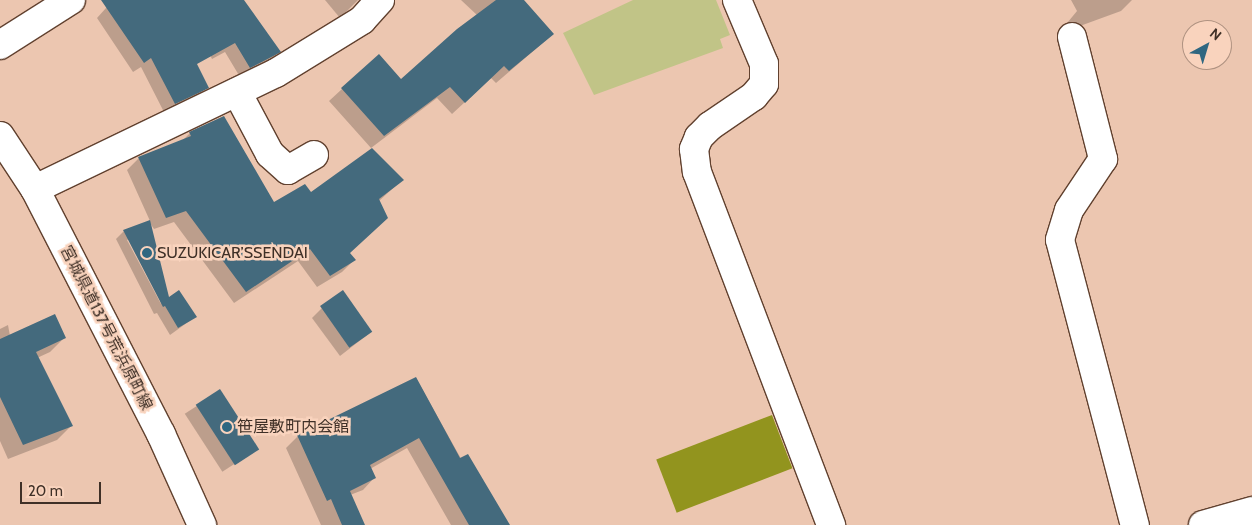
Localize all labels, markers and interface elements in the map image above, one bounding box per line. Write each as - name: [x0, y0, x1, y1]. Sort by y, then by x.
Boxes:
- north arrow: [1182, 20, 1232, 70]
- text: N: [1206, 24, 1225, 44]
- street label: 宮城県道137号荒浜原町線: [56, 243, 156, 413]
- place label: SUZUKICAR’SSENDAI: [157, 243, 308, 263]
- marker: SUZUKICAR’SSENDAI: [141, 247, 153, 259]
- place label: 笹屋敷町内会館: [237, 417, 349, 437]
- marker: 笹屋敷町内会館: [221, 421, 233, 433]
- scale bar: [22, 472, 104, 504]
- text: 20 m: [28, 482, 63, 500]

